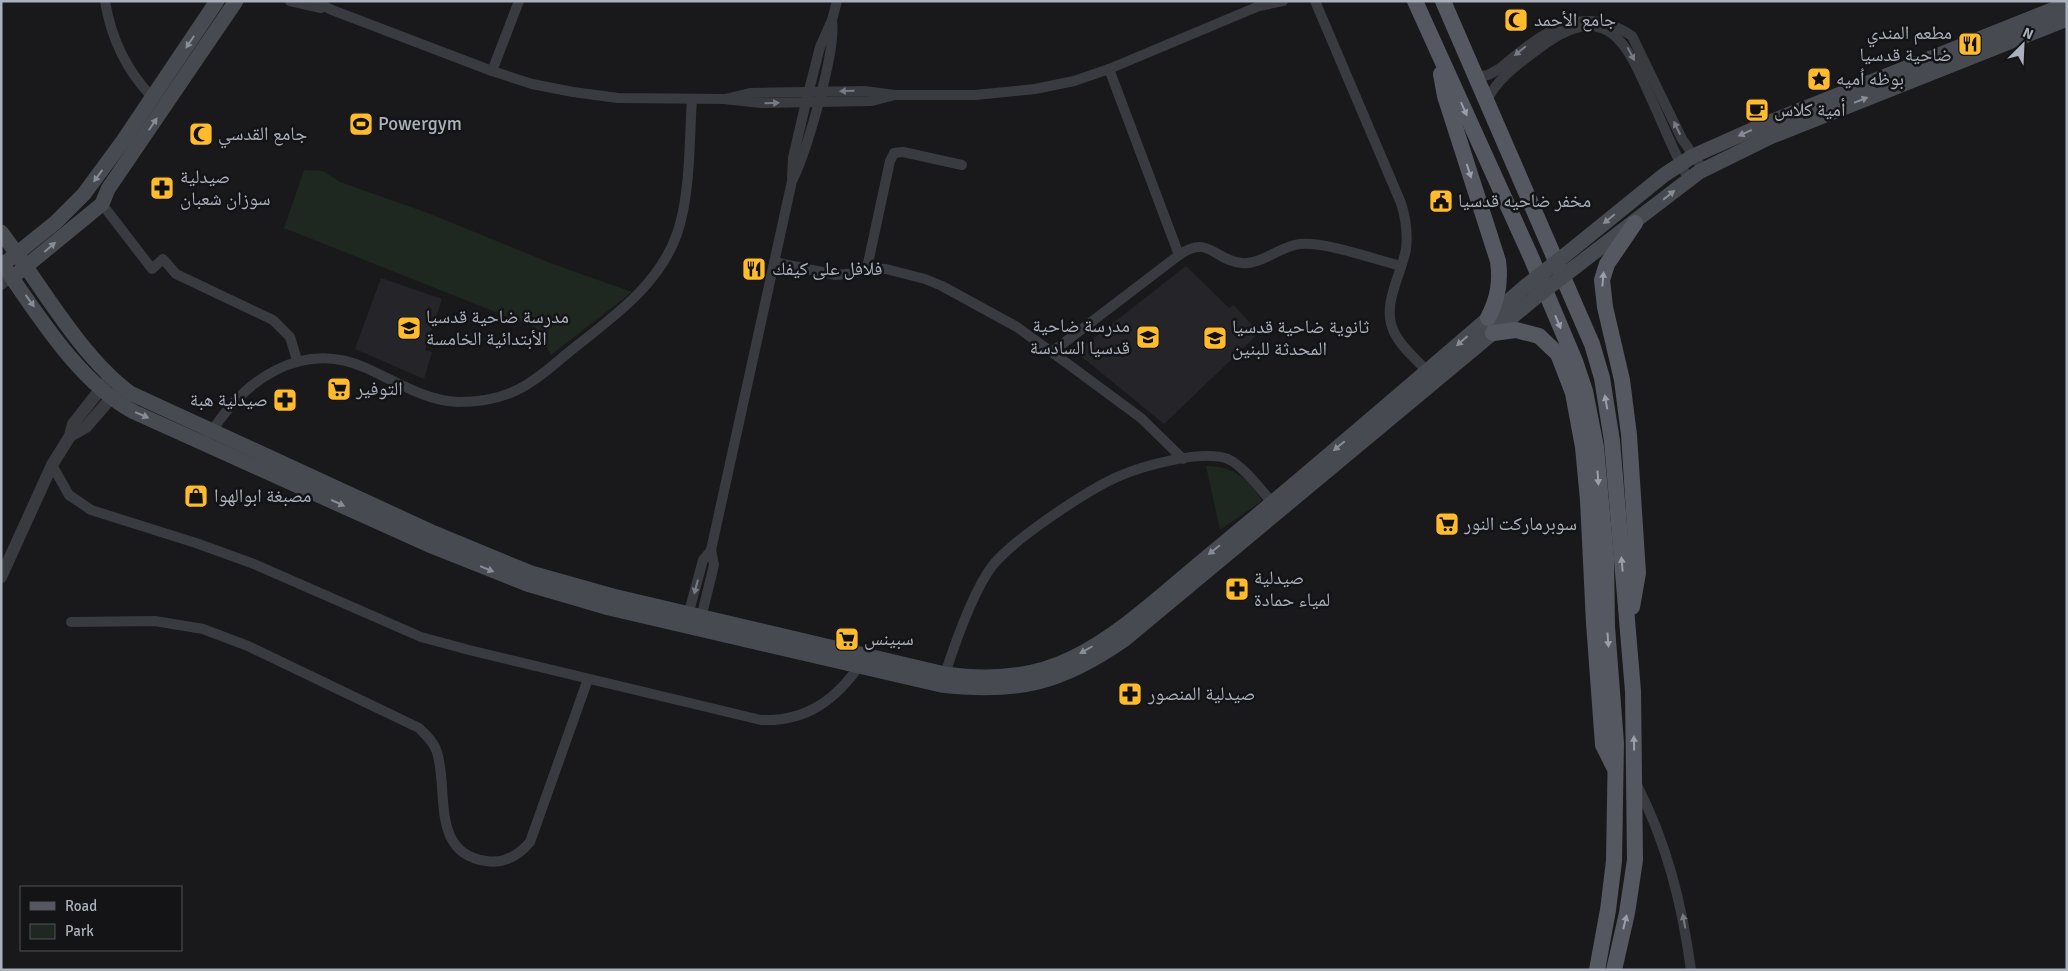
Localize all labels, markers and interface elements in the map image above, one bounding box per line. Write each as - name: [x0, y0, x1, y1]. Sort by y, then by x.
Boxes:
- mosque icon: جامع الأحمد: [1503, 7, 1529, 33]
- place label: جامع الأحمد: [1534, 8, 1616, 32]
- north arrow: [1998, 20, 2048, 70]
- place label: مطعم المندي ضاحية قدسيا: [1859, 21, 1952, 67]
- text: N: [2020, 24, 2036, 43]
- restaurant icon: مطعم المندي ضاحية قدسيا: [1957, 31, 1983, 57]
- one-way arrow: [185, 35, 195, 48]
- one-way arrow: [1514, 46, 1527, 57]
- one-way arrow: [1627, 47, 1635, 61]
- place icon: بوظه اُميه: [1806, 66, 1832, 92]
- place label: بوظه اُميه: [1836, 67, 1904, 91]
- one-way arrow: [838, 87, 854, 95]
- one-way arrow: [1854, 96, 1869, 104]
- cafe icon: أمية كلاس: [1744, 97, 1770, 123]
- place label: أمية كلاس: [1774, 98, 1846, 122]
- one-way arrow: [765, 99, 781, 107]
- one-way arrow: [1460, 102, 1468, 116]
- sports icon: Powergym: [348, 111, 374, 137]
- place label: Powergym: [378, 112, 462, 136]
- one-way arrow: [148, 117, 158, 130]
- mosque icon: جامع القدسي: [188, 121, 214, 147]
- one-way arrow: [1673, 121, 1681, 135]
- place label: جامع القدسي: [218, 122, 307, 149]
- one-way arrow: [1738, 129, 1752, 137]
- one-way arrow: [1466, 164, 1474, 179]
- place label: صيدلية سوزان شعبان: [180, 165, 270, 211]
- one-way arrow: [93, 169, 103, 182]
- pharmacy icon: صيدلية سوزان شعبان: [149, 175, 175, 201]
- public building icon: مخفر ضاحيه قدسيا: [1428, 188, 1454, 214]
- place label: مخفر ضاحيه قدسيا: [1458, 189, 1591, 213]
- one-way arrow: [1663, 190, 1676, 201]
- one-way arrow: [1603, 214, 1616, 225]
- one-way arrow: [43, 241, 56, 252]
- restaurant icon: فلافل على كيفك: [741, 256, 767, 282]
- place label: فلافل على كيفك: [772, 257, 883, 281]
- one-way arrow: [1600, 271, 1608, 287]
- one-way arrow: [24, 294, 35, 307]
- place label: مدرسة ضاحية قدسيا الأبتدائية الخامسة: [426, 305, 569, 351]
- place label: مدرسة ضاحية قدسيا السادسة: [1030, 314, 1130, 360]
- school or university icon: مدرسة ضاحية قدسيا الأبتدائية الخامسة: [396, 315, 422, 341]
- place label: ثانوية ضاحية قدسيا المحدثة للبنين: [1232, 315, 1369, 361]
- one-way arrow: [1554, 315, 1562, 330]
- school or university icon: مدرسة ضاحية قدسيا السادسة: [1135, 324, 1161, 350]
- school or university icon: ثانوية ضاحية قدسيا المحدثة للبنين: [1202, 325, 1228, 351]
- one-way arrow: [1456, 335, 1469, 346]
- supermarket icon: التوفير: [326, 376, 352, 402]
- place label: التوفير: [355, 377, 403, 401]
- pharmacy icon: صيدلية هبة: [272, 387, 298, 413]
- place label: صيدلية هبة: [190, 388, 268, 412]
- one-way arrow: [1602, 394, 1610, 410]
- one-way arrow: [135, 412, 149, 420]
- one-way arrow: [1333, 440, 1345, 451]
- one-way arrow: [1595, 470, 1603, 486]
- shop icon: مصبغة ابوالهوا: [183, 483, 209, 509]
- place label: مصبغة ابوالهوا: [214, 484, 311, 508]
- one-way arrow: [331, 500, 345, 508]
- supermarket icon: سوبرماركت النور: [1434, 511, 1460, 537]
- place label: سوبرماركت النور: [1463, 512, 1577, 536]
- one-way arrow: [1208, 545, 1221, 556]
- one-way arrow: [1618, 556, 1626, 572]
- one-way arrow: [480, 565, 495, 573]
- place label: صيدلية لمياء حمادة: [1254, 566, 1330, 612]
- pharmacy icon: صيدلية لمياء حمادة: [1224, 576, 1250, 602]
- one-way arrow: [692, 579, 700, 594]
- supermarket icon: سبينس: [834, 626, 860, 652]
- place label: سبينس: [864, 627, 914, 651]
- one-way arrow: [1605, 633, 1613, 649]
- one-way arrow: [1080, 646, 1093, 655]
- pharmacy icon: صيدلية المنصور: [1117, 681, 1143, 707]
- place label: صيدلية المنصور: [1147, 682, 1255, 706]
- one-way arrow: [1630, 735, 1638, 751]
- legend: [20, 886, 182, 951]
- text: Road: [65, 897, 97, 915]
- one-way arrow: [1679, 913, 1687, 929]
- one-way arrow: [1621, 915, 1629, 930]
- text: Park: [65, 922, 94, 940]

